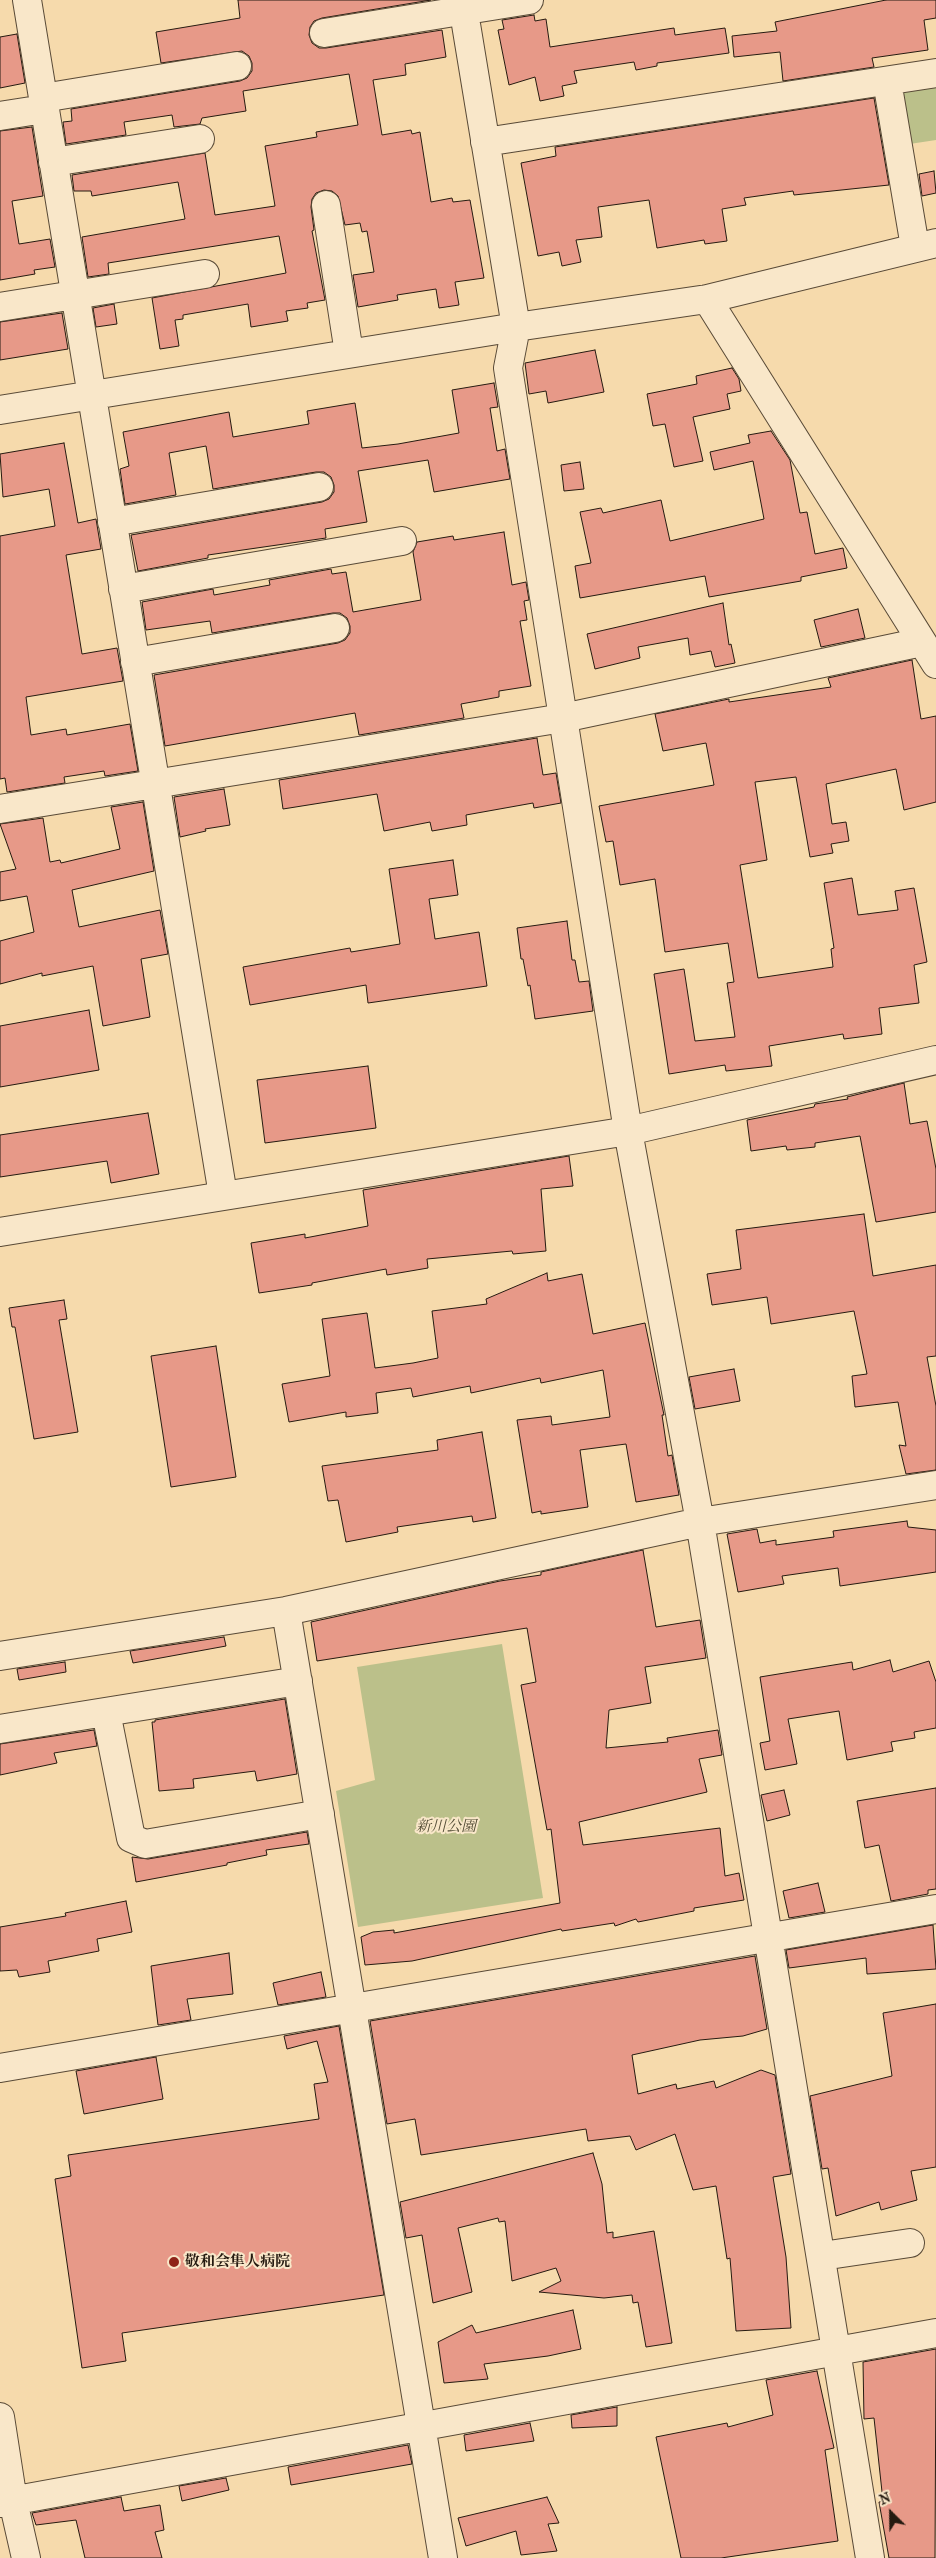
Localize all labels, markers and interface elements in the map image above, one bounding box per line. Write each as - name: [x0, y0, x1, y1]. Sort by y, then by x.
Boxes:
- park label: 新川公園: [416, 1818, 476, 1836]
- place label: 敬和会隼人病院: [185, 2253, 290, 2271]
- marker: 敬和会隼人病院: [167, 2255, 181, 2269]
- north arrow: [866, 2488, 916, 2538]
- text: N: [877, 2489, 893, 2509]

